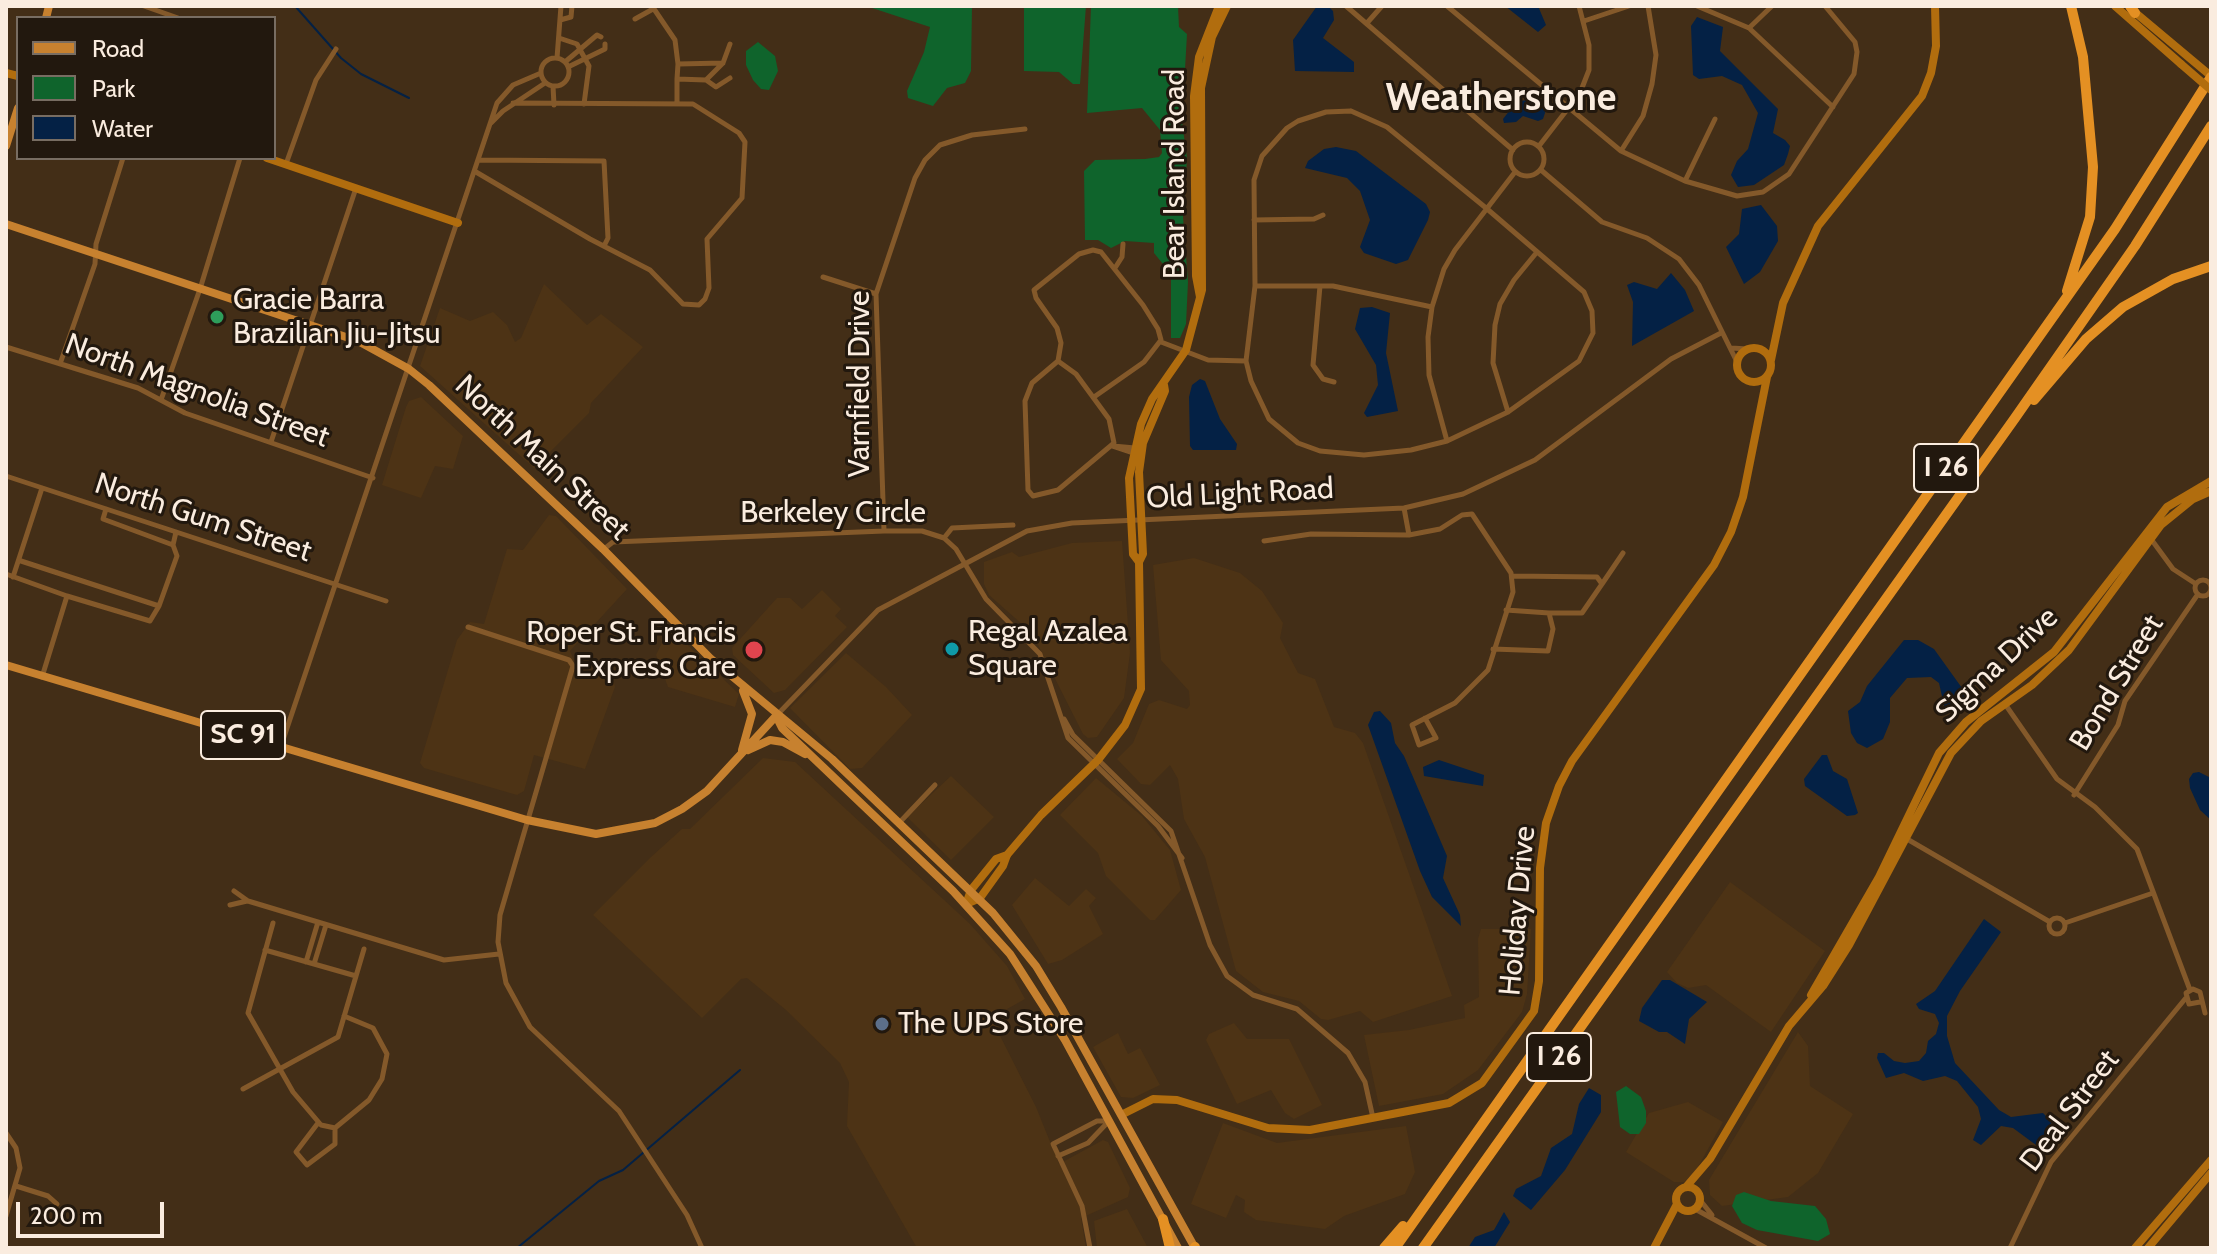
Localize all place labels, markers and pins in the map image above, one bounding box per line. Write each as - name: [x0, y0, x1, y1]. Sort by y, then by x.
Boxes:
- place label: Gracie Barra Brazilian Jiu-Jitsu: [233, 282, 440, 352]
- marker: Gracie Barra Brazilian Jiu-Jitsu: [208, 308, 226, 326]
- place label: Regal Azalea Square: [968, 614, 1128, 684]
- place label: Roper St. Francis Express Care: [526, 615, 736, 686]
- marker: Roper St. Francis Express Care: [743, 639, 765, 661]
- marker: Regal Azalea Square: [943, 640, 961, 658]
- place label: The UPS Store: [898, 1006, 1083, 1042]
- marker: The UPS Store: [873, 1015, 891, 1033]

